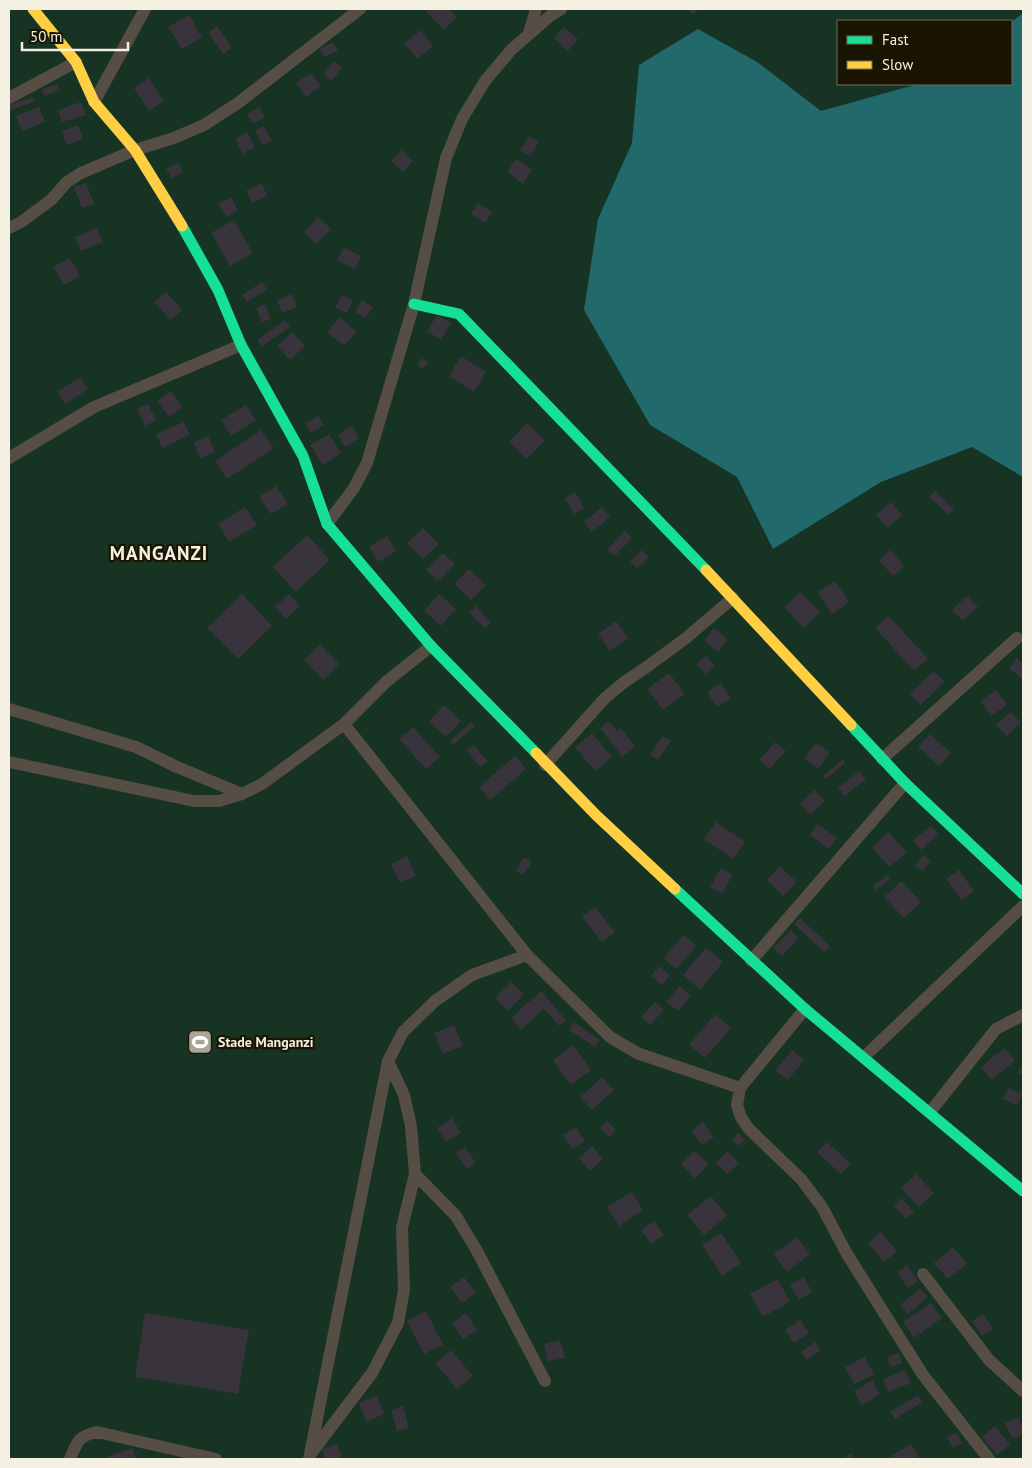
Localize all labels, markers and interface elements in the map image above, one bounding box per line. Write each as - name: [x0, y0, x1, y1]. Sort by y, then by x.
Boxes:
- scale bar: [22, 20, 129, 52]
- legend: [837, 20, 1012, 85]
- text: 50 m: [30, 27, 63, 46]
- text: Fast: [882, 30, 909, 49]
- text: Slow: [882, 55, 913, 74]
- district label: MANGANZI: [110, 541, 208, 565]
- sports icon: Stade Manganzi: [187, 1029, 213, 1055]
- place label: Stade Manganzi: [218, 1033, 314, 1051]

